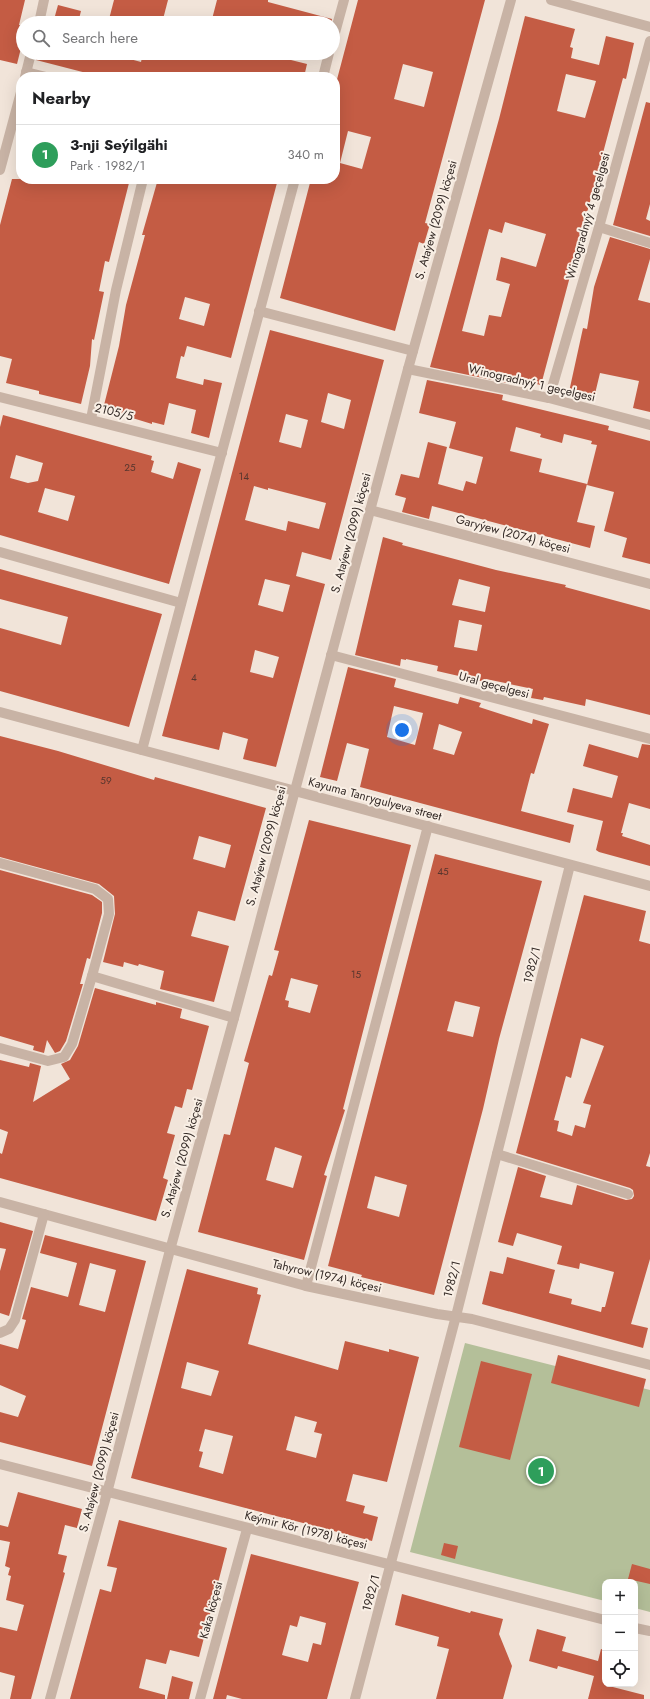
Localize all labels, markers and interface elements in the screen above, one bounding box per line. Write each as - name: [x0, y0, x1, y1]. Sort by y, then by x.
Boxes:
- search box: [16, 16, 340, 60]
- icon: search: [30, 27, 52, 49]
- text: Search here: [62, 27, 138, 49]
- text: Nearby: [32, 86, 90, 110]
- text: 3-nji Seýilgähi: [70, 134, 168, 156]
- text: 1: [42, 145, 48, 164]
- text: 340 m: [287, 145, 324, 164]
- street label: Winogradnyý 4 geçelgesi: [561, 150, 615, 282]
- text: Park · 1982/1: [70, 156, 145, 175]
- street label: S. Ataýew (2099) köçesi: [410, 158, 462, 282]
- street label: Winogradnyý 1 geçelgesi: [467, 360, 597, 406]
- street label: 2105/5: [93, 399, 135, 426]
- house number: 25: [124, 460, 136, 475]
- house number: 14: [239, 469, 249, 484]
- street label: S. Ataýew (2099) köçesi: [326, 471, 376, 595]
- street label: Garyýew (2074) köçesi: [454, 510, 572, 558]
- street label: Ural geçelgesi: [457, 667, 531, 703]
- house number: 4: [191, 670, 197, 685]
- your location: [392, 720, 412, 740]
- house number: 59: [100, 773, 112, 788]
- street label: Kayuma Tanrygulyeva street: [306, 773, 444, 826]
- street label: S. Ataýew (2099) köçesi: [241, 784, 291, 908]
- house number: 45: [437, 864, 449, 879]
- street label: 1982/1: [519, 945, 545, 985]
- house number: 15: [351, 967, 361, 982]
- street label: S. Ataýew (2099) köçesi: [156, 1096, 208, 1220]
- street label: Tahyrow (1974) köçesi: [271, 1255, 383, 1297]
- street label: 1982/1: [439, 1259, 465, 1299]
- street label: S. Ataýew (2099) köçesi: [74, 1410, 124, 1534]
- pin: 1: [528, 1456, 554, 1486]
- street label: Keýmir Kör (1978) köçesi: [243, 1506, 369, 1554]
- street label: 1982/1: [357, 1573, 385, 1613]
- street label: Kaka köçesi: [195, 1579, 227, 1641]
- map controls: [602, 1579, 638, 1687]
- button: +: [602, 1579, 638, 1615]
- button: −: [602, 1615, 638, 1651]
- button: locate: [602, 1651, 638, 1687]

